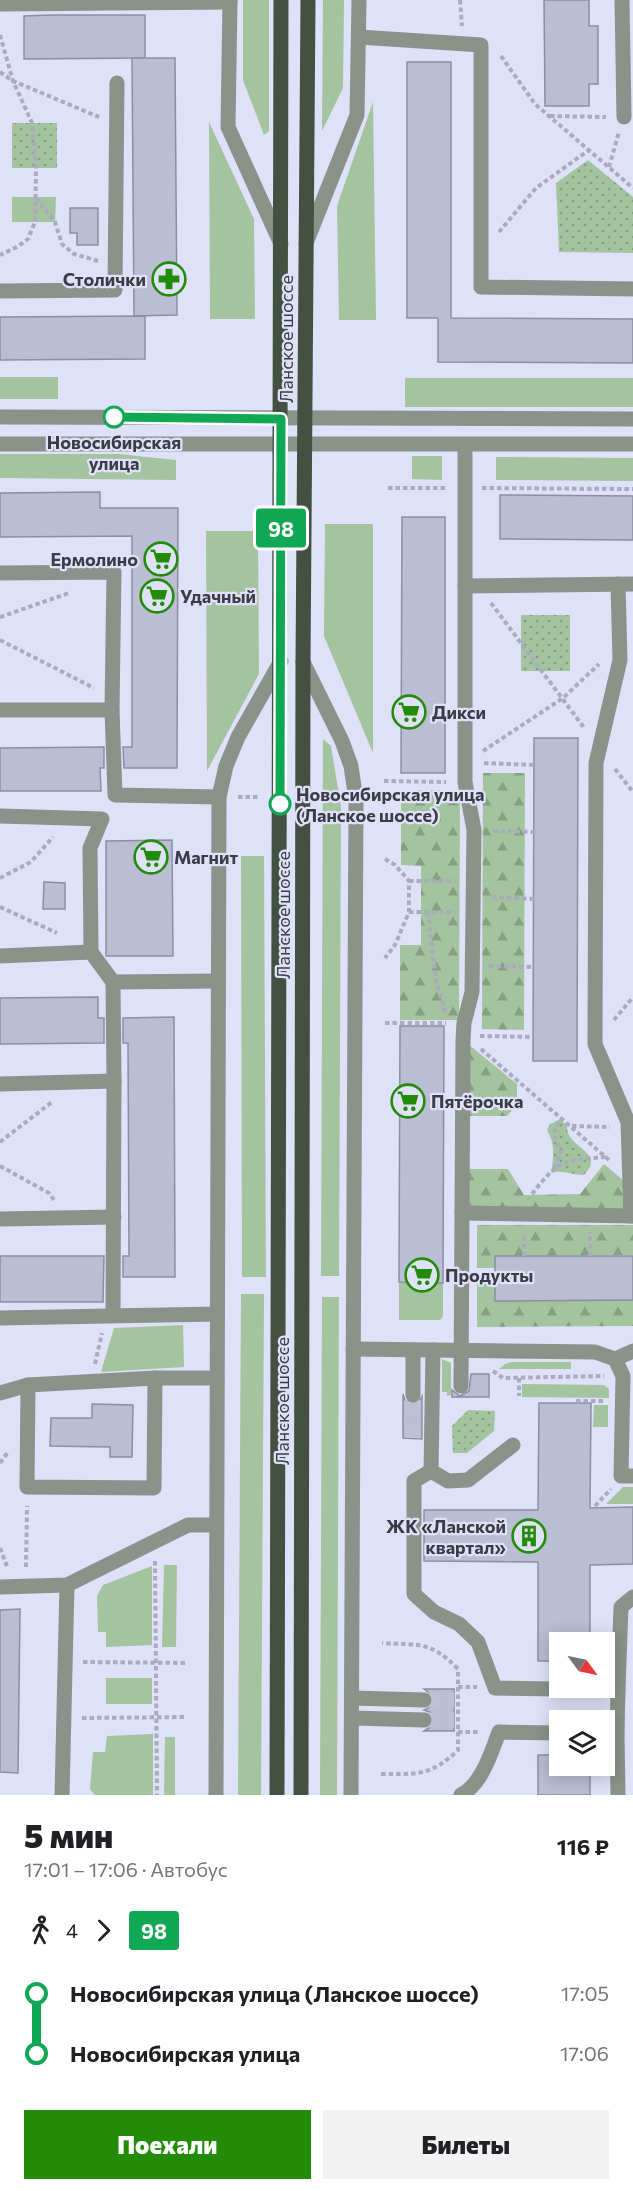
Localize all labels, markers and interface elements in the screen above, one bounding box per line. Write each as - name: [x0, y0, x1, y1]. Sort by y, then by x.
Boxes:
- pharmacy icon: Столички: [151, 261, 187, 297]
- place label: Столички: [63, 268, 146, 290]
- street label: Ланское шоссе: [275, 275, 297, 403]
- marker: Новосибирская улица: [103, 406, 125, 428]
- place label: Новосибирская улица: [47, 431, 181, 474]
- line badge: 98: [254, 508, 308, 548]
- text: 98: [268, 516, 294, 541]
- supermarket icon: Ермолино: [143, 541, 179, 577]
- place label: Ермолино: [50, 548, 138, 570]
- supermarket icon: Удачный: [139, 578, 175, 614]
- place label: Удачный: [180, 585, 256, 607]
- supermarket icon: Дикси: [391, 694, 427, 730]
- place label: Дикси: [432, 701, 486, 723]
- place label: Новосибирская улица (Ланское шоссе): [296, 783, 484, 826]
- marker: Новосибирская улица (Ланское шоссе): [269, 793, 291, 815]
- supermarket icon: Магнит: [133, 839, 169, 875]
- place label: Магнит: [174, 846, 238, 868]
- street label: Ланское шоссе: [272, 851, 294, 979]
- supermarket icon: Пятёрочка: [390, 1083, 426, 1119]
- place label: Пятёрочка: [431, 1090, 523, 1112]
- supermarket icon: Продукты: [404, 1257, 440, 1293]
- place label: Продукты: [445, 1264, 533, 1286]
- street label: Ланское шоссе: [271, 1337, 293, 1465]
- place label: ЖК «Ланской квартал»: [386, 1515, 506, 1558]
- building icon: ЖК «Ланской квартал»: [511, 1518, 547, 1554]
- north arrow: [549, 1632, 615, 1698]
- map controls: [549, 1632, 615, 1776]
- button: layers: [549, 1710, 615, 1776]
- text: 5 мин: [24, 1814, 113, 1855]
- text: 116 ₽: [557, 1833, 609, 1860]
- text: 17:01 – 17:06 · Автобус: [24, 1857, 228, 1881]
- icon: walk: [24, 1914, 57, 1947]
- icon: forward: [87, 1914, 120, 1947]
- text: 4: [66, 1918, 78, 1942]
- text: 98: [141, 1918, 167, 1943]
- text: Новосибирская улица (Ланское шоссе): [70, 1980, 479, 2007]
- text: 17:05: [561, 1981, 609, 2005]
- text: Новосибирская улица: [70, 2040, 300, 2067]
- text: 17:06: [560, 2041, 609, 2065]
- button: Поехали: [24, 2110, 311, 2179]
- button: Билеты: [323, 2110, 609, 2179]

